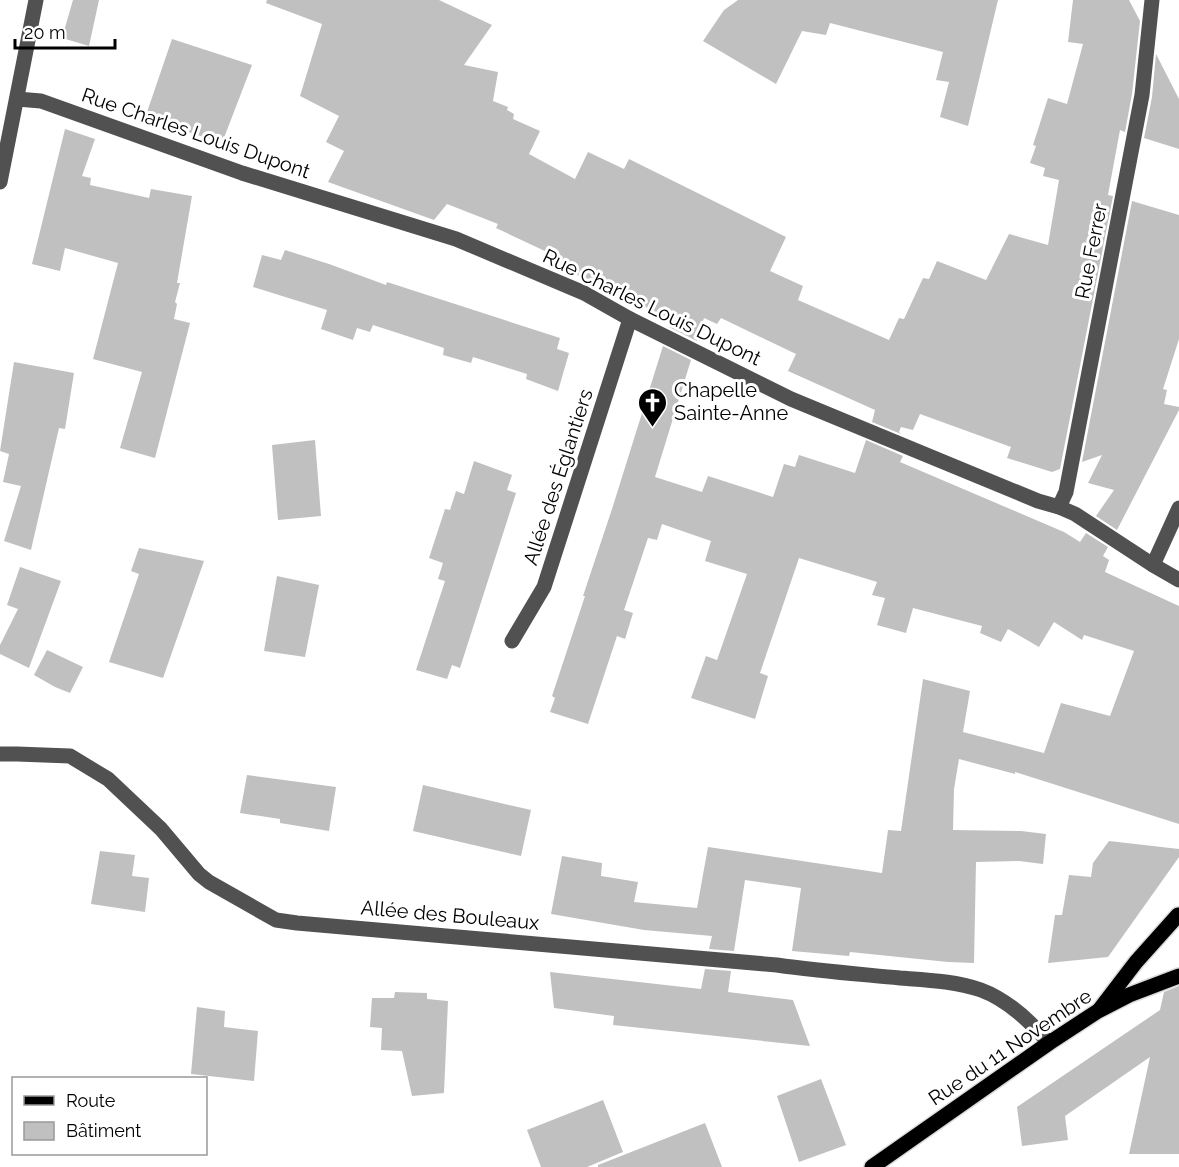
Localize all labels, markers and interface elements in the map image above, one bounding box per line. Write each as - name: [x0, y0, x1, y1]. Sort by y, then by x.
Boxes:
- scale bar: [15, 12, 116, 50]
- text: 20 m: [24, 22, 66, 43]
- street label: Rue Charles Louis Dupont: [79, 83, 314, 183]
- street label: Rue Ferrer: [1070, 201, 1112, 301]
- street label: Rue Charles Louis Dupont: [539, 244, 765, 370]
- place label: Chapelle Sainte-Anne: [674, 378, 788, 425]
- street label: Allée des Églantiers: [518, 386, 598, 568]
- church icon: Chapelle Sainte-Anne: [637, 386, 669, 428]
- street label: Allée des Bouleaux: [360, 895, 540, 935]
- street label: Rue du 11 Novembre: [924, 983, 1096, 1110]
- legend: [12, 1077, 207, 1155]
- text: Route: [66, 1090, 116, 1111]
- text: Bâtiment: [66, 1120, 141, 1141]

